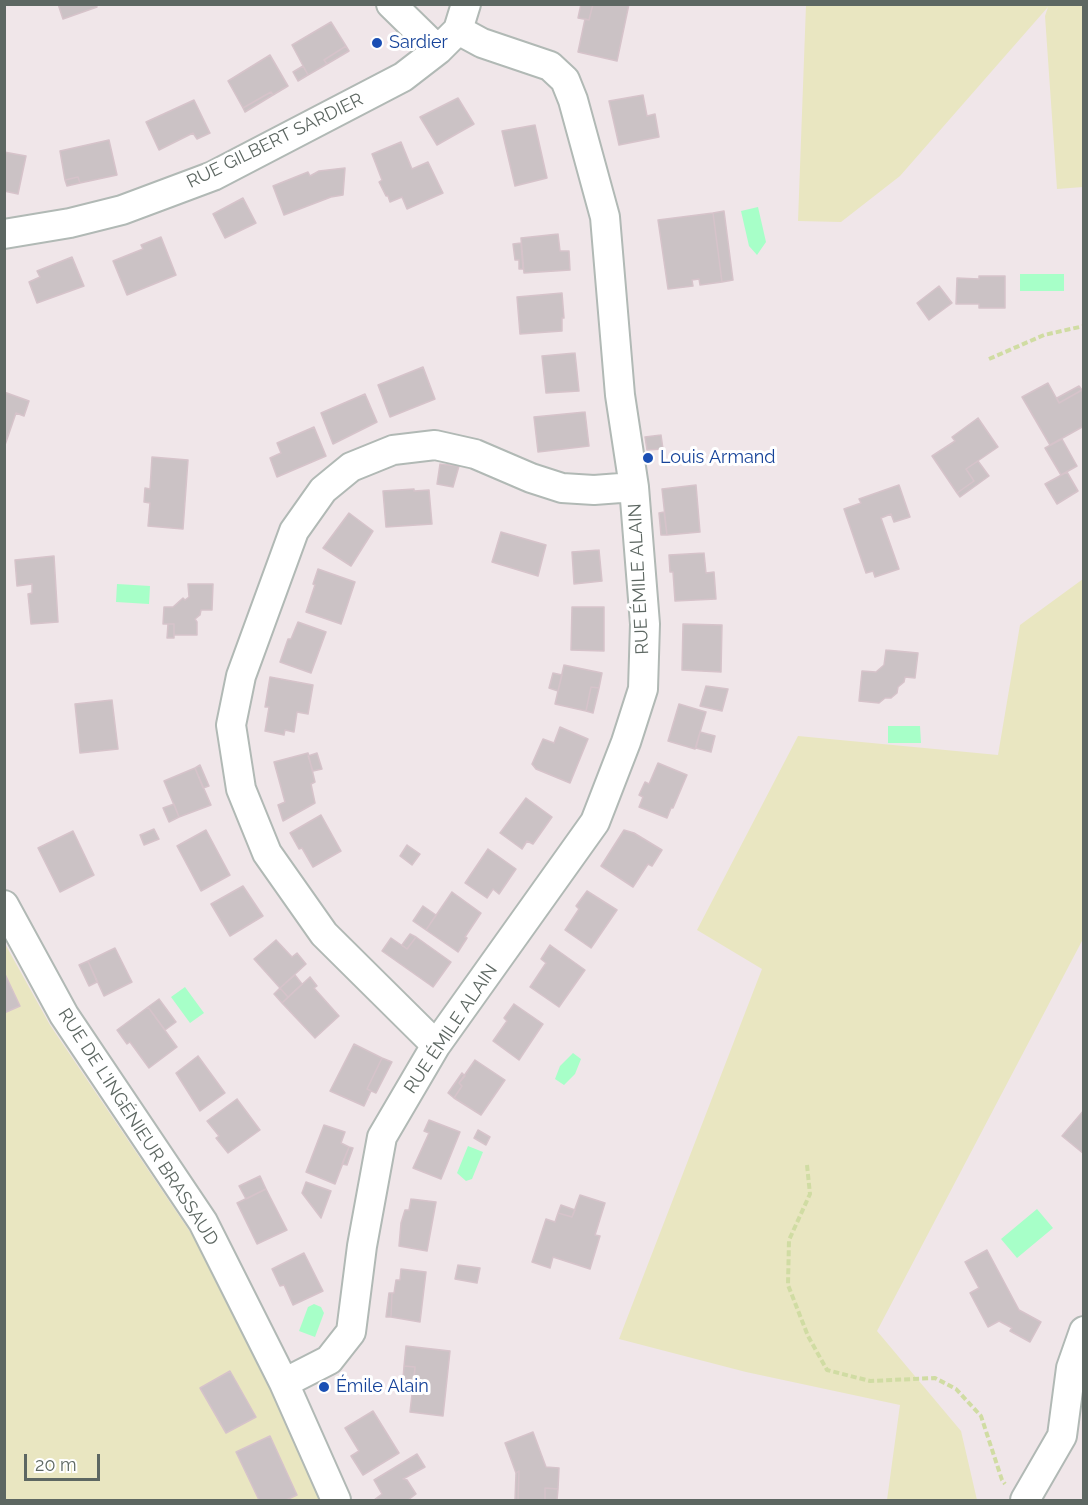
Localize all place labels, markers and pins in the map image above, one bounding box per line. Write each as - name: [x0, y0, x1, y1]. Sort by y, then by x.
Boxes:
- place label: Sardier: [389, 32, 448, 54]
- marker: Sardier: [370, 36, 384, 50]
- place label: Louis Armand: [660, 447, 775, 469]
- marker: Louis Armand: [641, 451, 655, 465]
- place label: Émile Alain: [336, 1376, 429, 1398]
- marker: Émile Alain: [317, 1380, 331, 1394]

